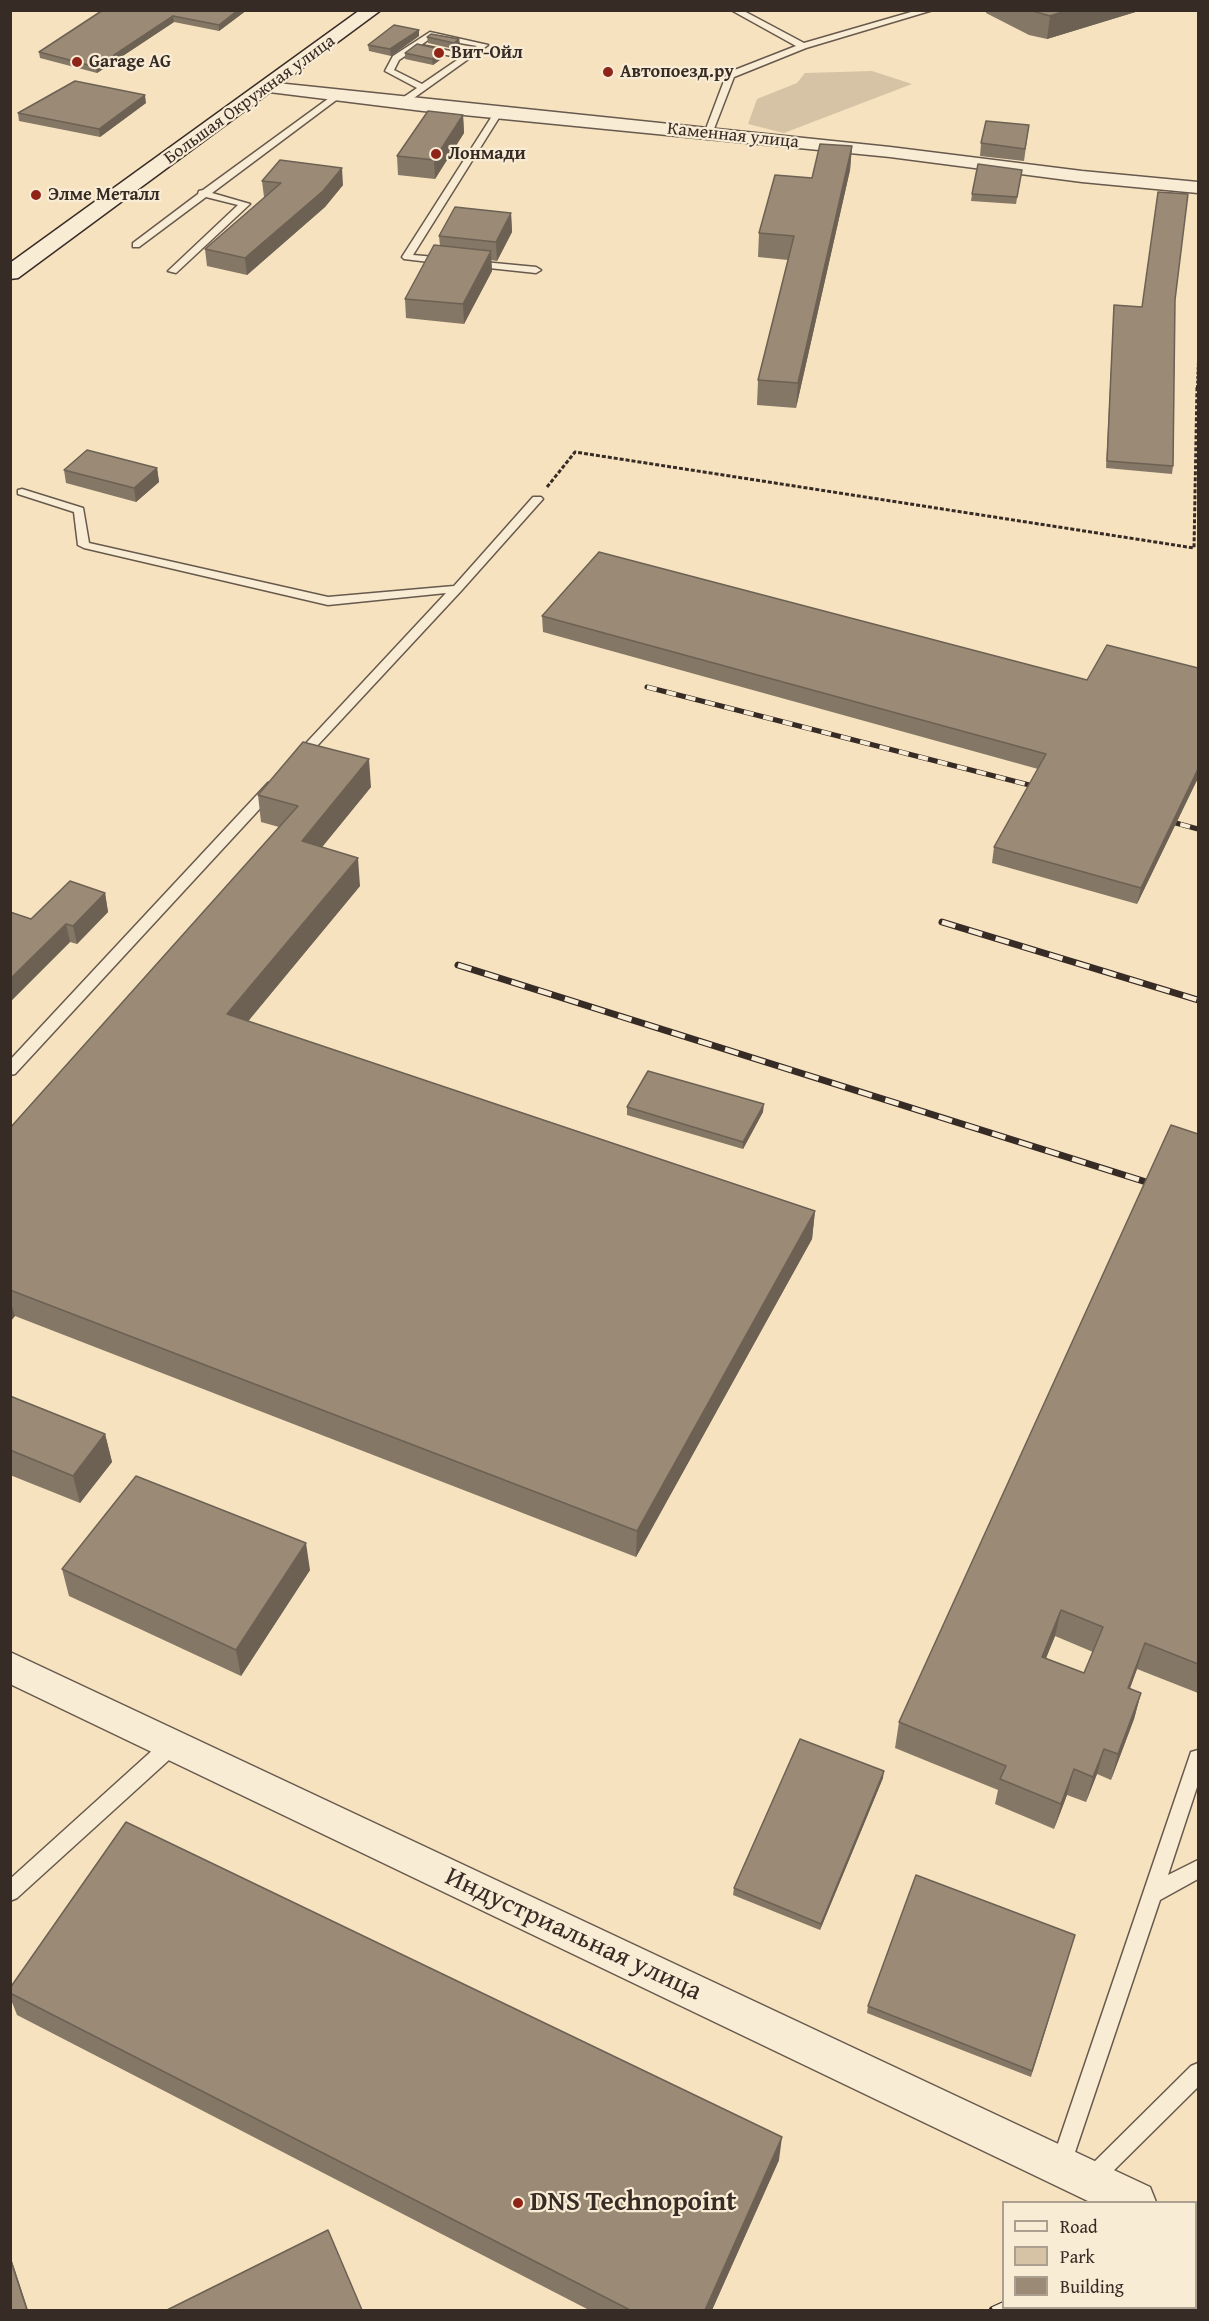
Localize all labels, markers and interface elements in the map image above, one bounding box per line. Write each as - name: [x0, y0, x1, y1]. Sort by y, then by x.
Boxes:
- street label: Большая Окружная улица: [160, 31, 340, 169]
- place label: Вит-Ойл: [451, 42, 523, 64]
- marker: Вит-Ойл: [432, 46, 446, 60]
- place label: Garage AG: [89, 51, 171, 73]
- marker: Garage AG: [70, 55, 84, 69]
- place label: Автопоезд.ру: [620, 61, 734, 83]
- marker: Автопоезд.ру: [601, 65, 615, 79]
- street label: Каменная улица: [666, 118, 800, 154]
- place label: Лонмади: [448, 143, 526, 165]
- marker: Лонмади: [429, 147, 443, 161]
- place label: Элме Металл: [48, 184, 160, 206]
- marker: Элме Металл: [29, 188, 43, 202]
- street label: Индустриальная улица: [440, 1861, 706, 2009]
- place label: DNS Technopoint: [530, 2187, 736, 2219]
- marker: DNS Technopoint: [511, 2196, 525, 2210]
- legend: [1002, 2201, 1197, 2309]
- text: Road: [1060, 2213, 1098, 2240]
- text: Park: [1060, 2243, 1095, 2270]
- text: Building: [1060, 2273, 1124, 2300]

